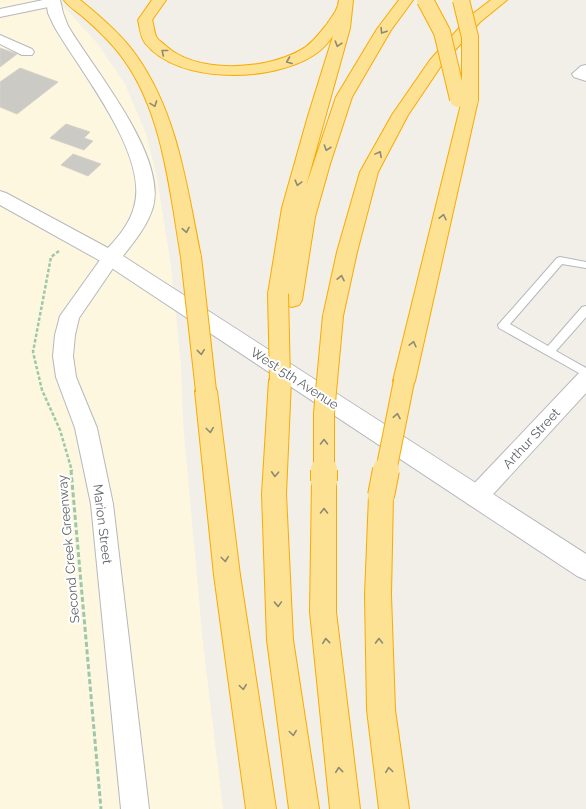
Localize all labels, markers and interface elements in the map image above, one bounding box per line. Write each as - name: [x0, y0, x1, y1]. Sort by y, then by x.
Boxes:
- one-way arrow: [381, 27, 388, 34]
- one-way arrow: [334, 41, 343, 48]
- one-way arrow: [161, 50, 169, 57]
- one-way arrow: [285, 56, 292, 64]
- one-way arrow: [149, 100, 158, 107]
- one-way arrow: [323, 144, 331, 151]
- one-way arrow: [374, 151, 381, 159]
- one-way arrow: [294, 179, 303, 186]
- one-way arrow: [439, 214, 447, 220]
- one-way arrow: [181, 226, 189, 233]
- one-way arrow: [337, 275, 345, 281]
- one-way arrow: [408, 340, 417, 347]
- street label: West 5th Avenue: [248, 344, 342, 413]
- one-way arrow: [197, 349, 206, 355]
- street label: Arthur Street: [500, 405, 563, 471]
- one-way arrow: [392, 413, 401, 419]
- one-way arrow: [205, 426, 214, 433]
- one-way arrow: [320, 439, 328, 445]
- one-way arrow: [271, 471, 280, 477]
- street label: Second Creek Greenway: [55, 474, 82, 624]
- street label: Marion Street: [90, 483, 115, 566]
- one-way arrow: [319, 508, 328, 514]
- one-way arrow: [221, 556, 230, 562]
- one-way arrow: [274, 601, 283, 607]
- one-way arrow: [322, 638, 331, 644]
- one-way arrow: [375, 638, 383, 644]
- one-way arrow: [238, 684, 247, 690]
- one-way arrow: [288, 730, 297, 736]
- one-way arrow: [335, 767, 344, 773]
- one-way arrow: [385, 767, 394, 773]

